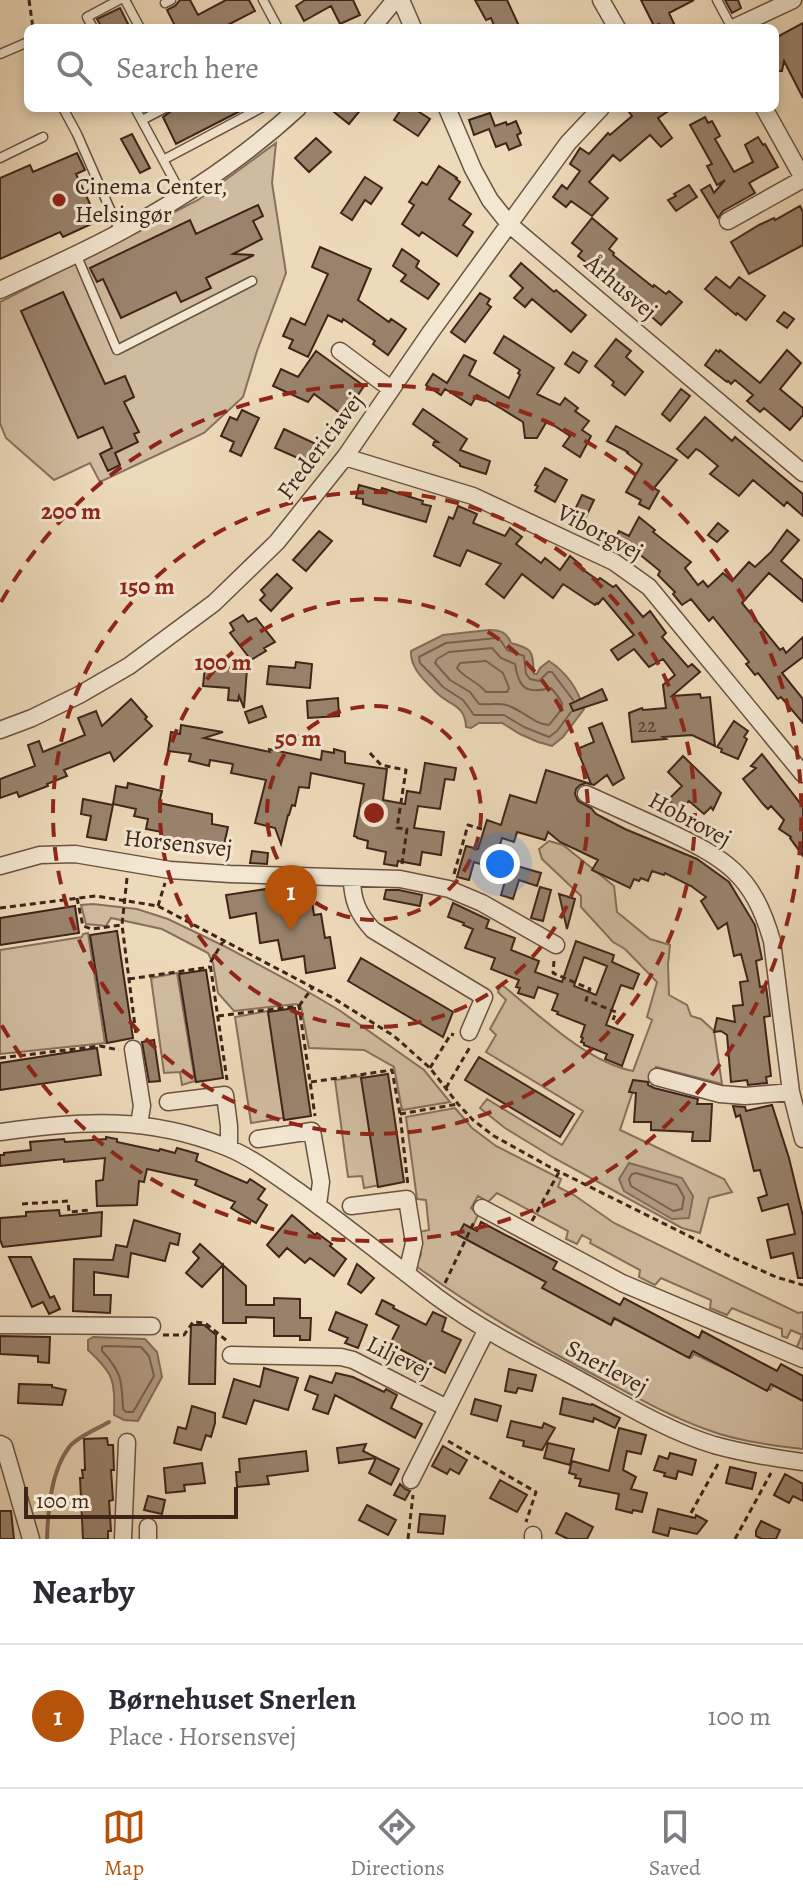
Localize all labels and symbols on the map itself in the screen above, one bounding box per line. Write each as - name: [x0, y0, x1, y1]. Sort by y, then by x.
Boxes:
- place label: Cinema Center, Helsingør: [75, 170, 228, 230]
- marker: Cinema Center, Helsingør: [50, 191, 68, 209]
- street label: Århusvej: [577, 247, 664, 327]
- street label: Fredericiavej: [269, 386, 371, 506]
- text: 200 m: [41, 495, 101, 527]
- street label: Viborgvej: [551, 496, 649, 568]
- text: 150 m: [119, 570, 175, 602]
- text: 100 m: [194, 646, 252, 678]
- house number: 22: [638, 712, 657, 739]
- text: 50 m: [275, 722, 321, 754]
- street label: Hobrovej: [643, 784, 737, 854]
- centre of rings: [360, 799, 388, 827]
- street label: Horsensvej: [122, 821, 234, 865]
- your location: [480, 844, 520, 884]
- pin: 1: [265, 865, 317, 931]
- street label: Liljevej: [361, 1328, 437, 1386]
- street label: Snerlevej: [560, 1332, 654, 1402]
- scale bar: [24, 1483, 238, 1519]

